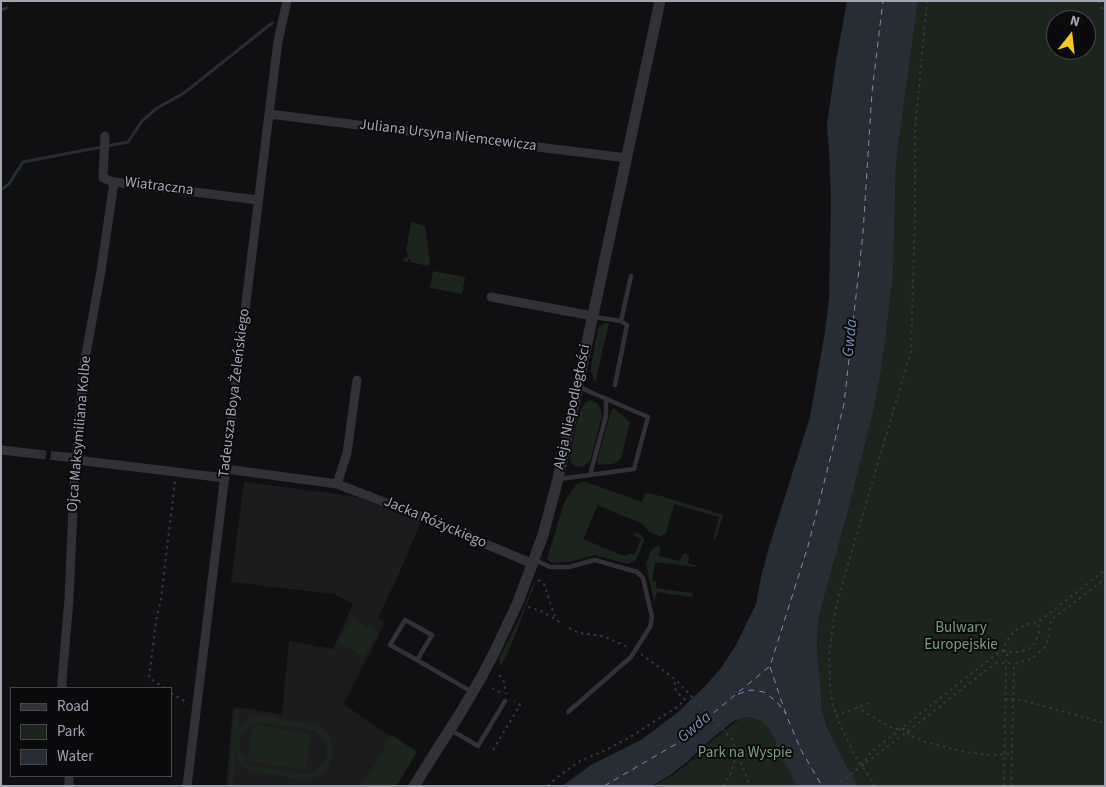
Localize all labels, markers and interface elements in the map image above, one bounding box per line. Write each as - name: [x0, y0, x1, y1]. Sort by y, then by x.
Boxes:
- north arrow: [1046, 10, 1096, 60]
- text: N: [1068, 11, 1082, 32]
- street label: Juliana Ursyna Niemcewicza: [358, 116, 538, 156]
- street label: Wiatraczna: [124, 174, 194, 200]
- street label: Tadeusza Boya Żeleńskiego: [216, 307, 254, 479]
- water label: Gwda: [839, 318, 863, 358]
- street label: Aleja Niepodległości: [551, 343, 595, 471]
- street label: Ojca Maksymiliana Kolbe: [64, 355, 96, 513]
- street label: Jacka Różyckiego: [381, 493, 489, 553]
- park label: Bulwary Europejskie: [924, 620, 998, 655]
- legend: [10, 687, 172, 777]
- text: Road: [57, 696, 89, 717]
- water label: Gwda: [674, 708, 716, 748]
- text: Park: [57, 721, 85, 742]
- park label: Park na Wyspie: [698, 745, 792, 763]
- text: Water: [57, 746, 93, 767]

